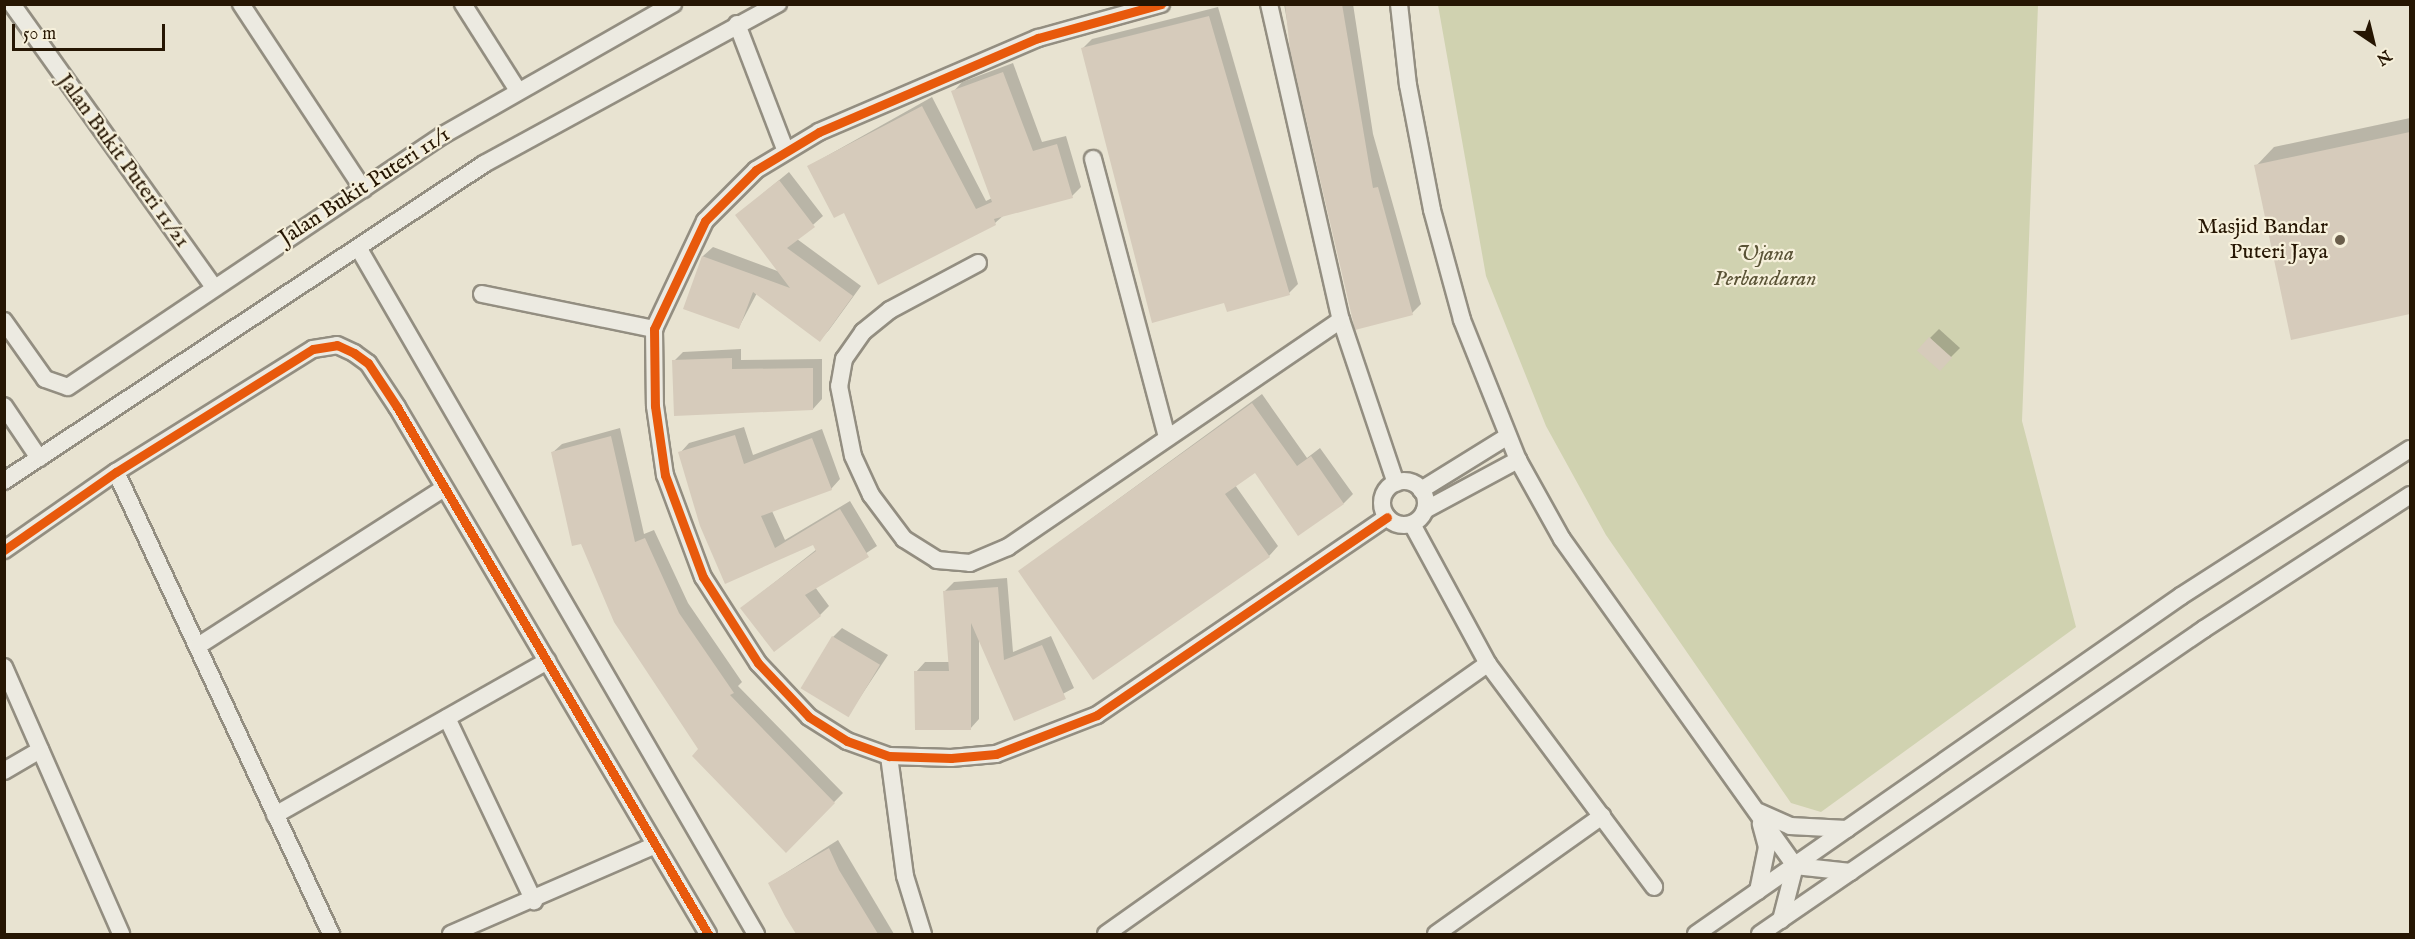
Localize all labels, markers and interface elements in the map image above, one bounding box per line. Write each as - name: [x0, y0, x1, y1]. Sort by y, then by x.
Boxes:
- scale bar: [15, 12, 168, 50]
- north arrow: [2343, 12, 2403, 72]
- text: 50 m: [23, 23, 56, 46]
- text: N: [2372, 45, 2395, 69]
- street label: Jalan Bukit Puteri 11/21: [51, 69, 195, 253]
- street label: Jalan Bukit Puteri 11/1: [275, 122, 455, 252]
- place label: Masjid Bandar Puteri Jaya: [2197, 214, 2328, 266]
- marker: Masjid Bandar Puteri Jaya: [2333, 233, 2347, 247]
- park label: Ujana Perbandaran: [1713, 241, 1817, 292]

